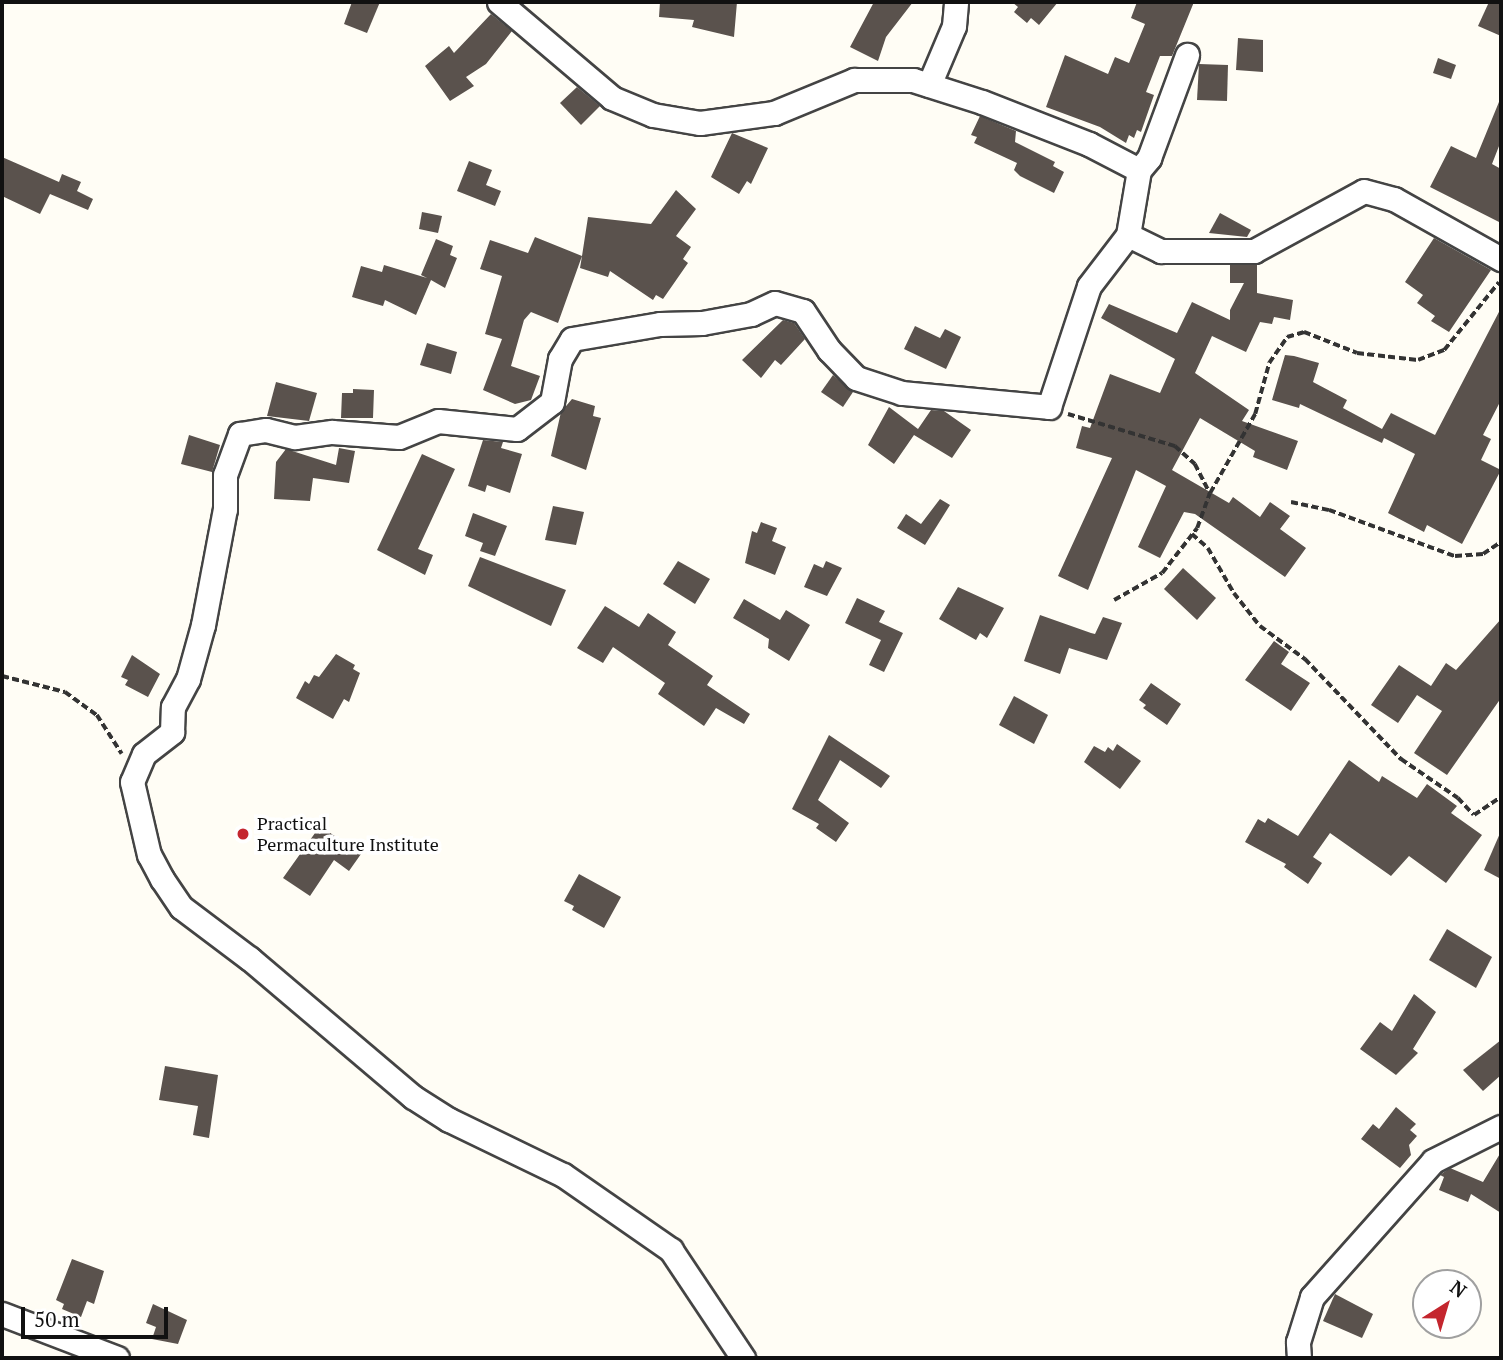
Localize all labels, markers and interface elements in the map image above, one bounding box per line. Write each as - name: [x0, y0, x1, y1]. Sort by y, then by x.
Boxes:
- place label: Practical Permaculture Institute: [257, 813, 439, 856]
- marker: Practical Permaculture Institute: [235, 826, 251, 842]
- north arrow: [1412, 1269, 1482, 1339]
- text: N: [1445, 1274, 1472, 1303]
- scale bar: [24, 1294, 172, 1338]
- text: 50 m: [34, 1305, 80, 1333]

